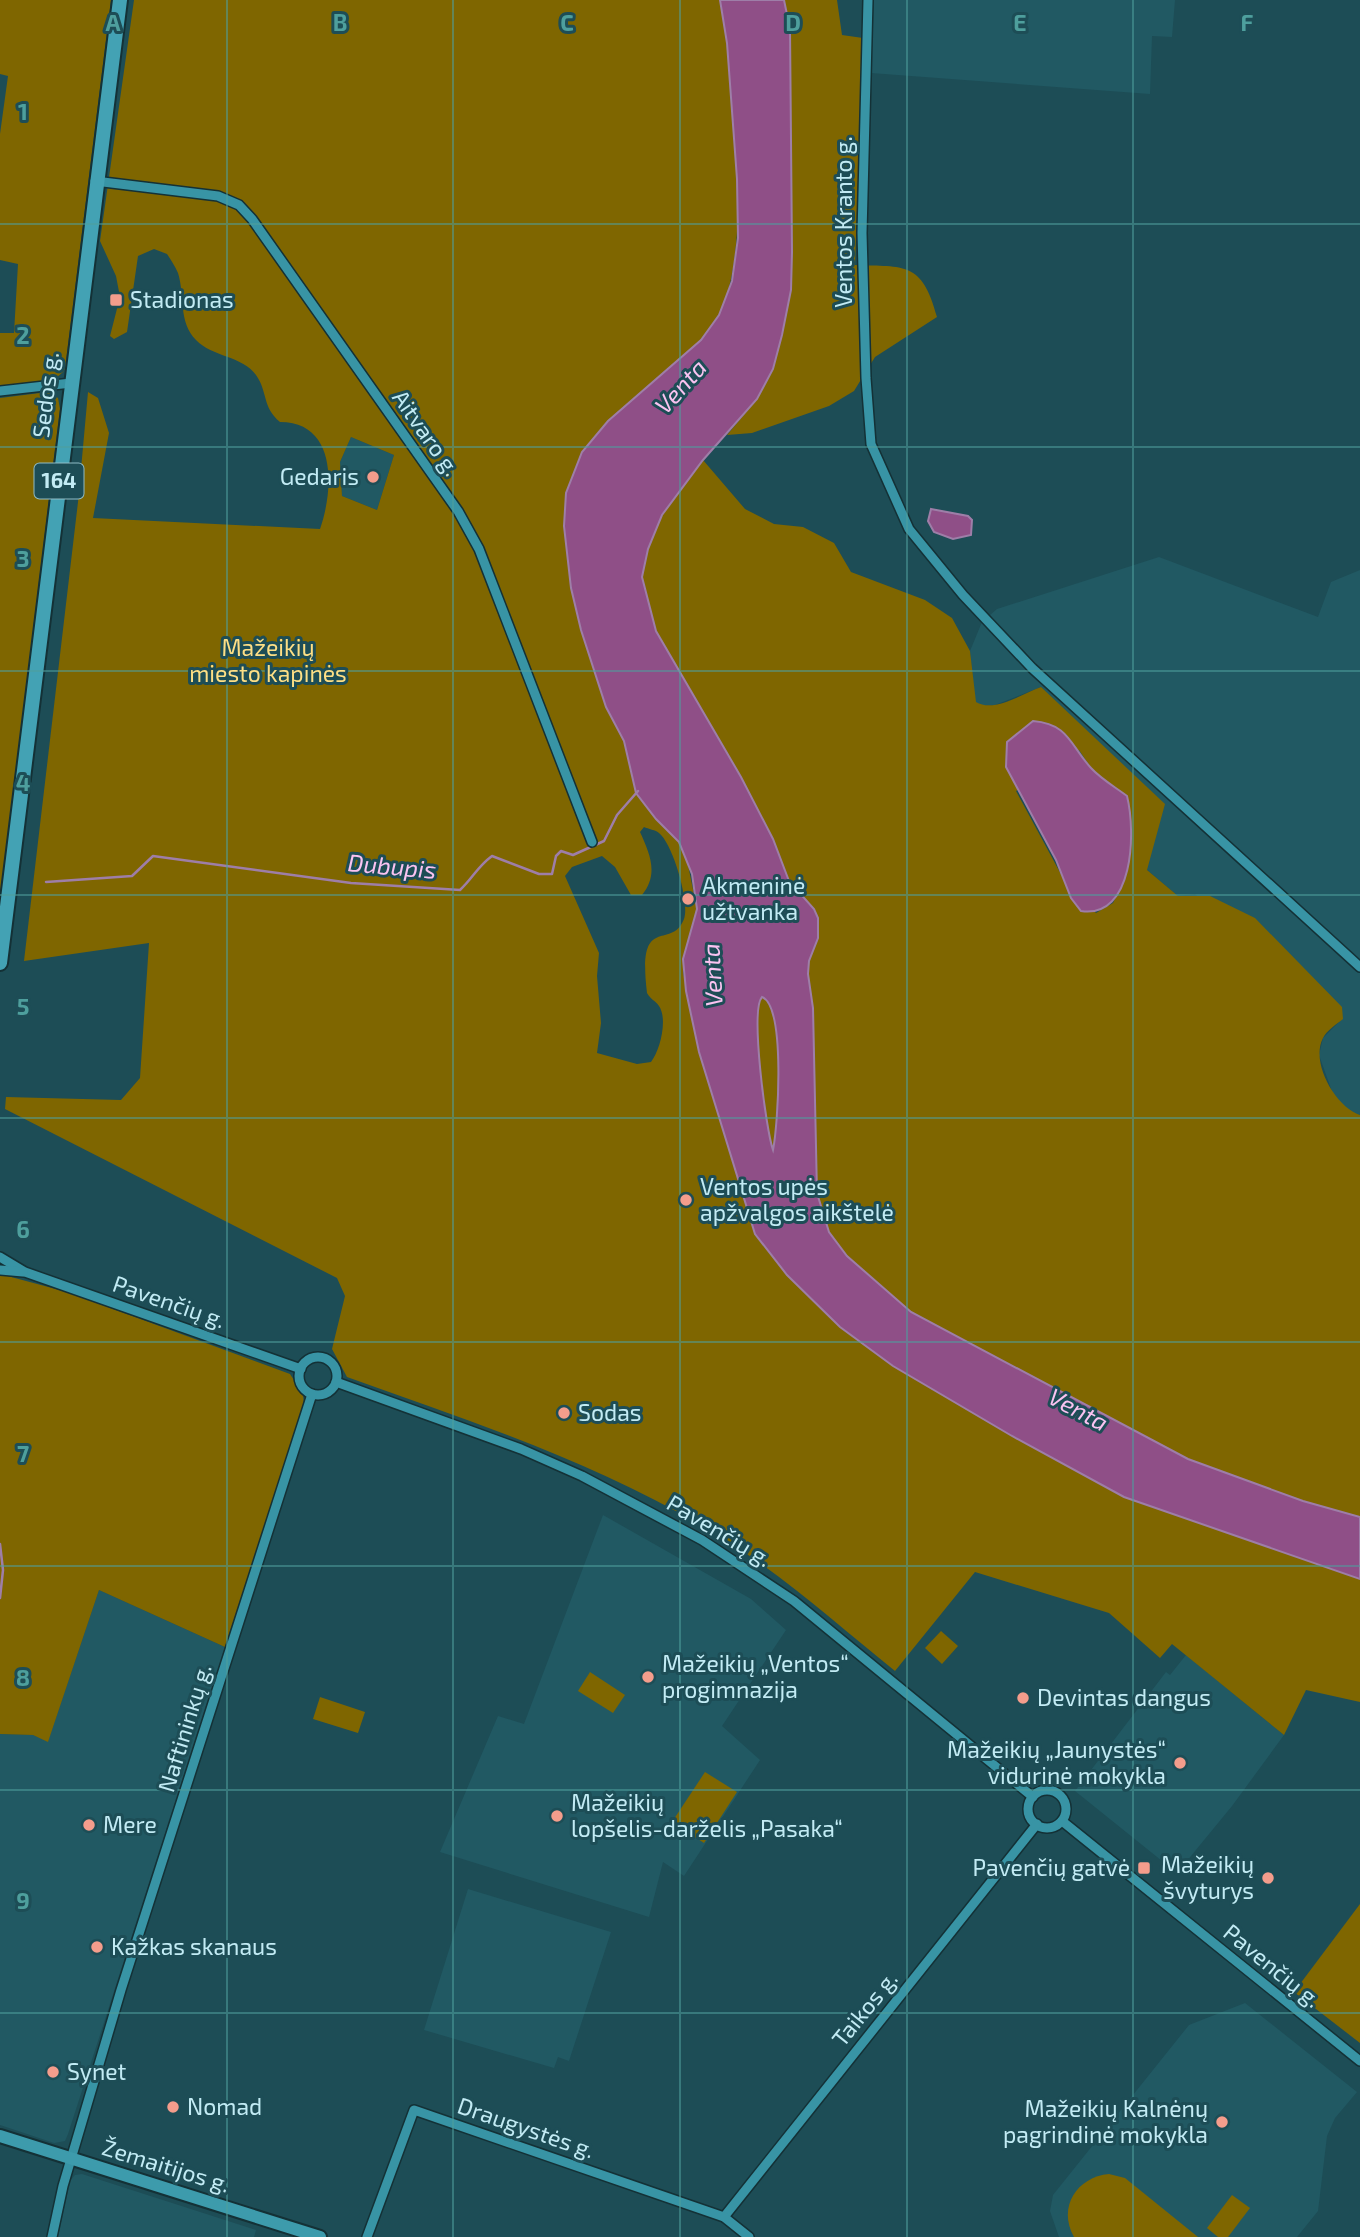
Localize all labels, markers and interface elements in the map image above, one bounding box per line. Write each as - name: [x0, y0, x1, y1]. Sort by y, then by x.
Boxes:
- text: A: [105, 8, 121, 36]
- text: B: [333, 8, 347, 36]
- text: C: [560, 8, 574, 36]
- text: D: [785, 8, 801, 36]
- text: E: [1013, 8, 1027, 36]
- text: F: [1241, 8, 1254, 36]
- text: 1: [18, 97, 28, 125]
- street label: Ventos Kranto g.: [829, 136, 857, 308]
- place label: Stadionas: [130, 285, 234, 313]
- marker: Stadionas: [108, 292, 124, 308]
- text: 2: [16, 321, 30, 349]
- street label: Sedos g.: [26, 350, 64, 439]
- water label: Venta: [648, 353, 712, 419]
- street label: Aitvaro g.: [387, 384, 467, 481]
- place label: Gedaris: [280, 462, 359, 490]
- road number: 164: [34, 463, 84, 498]
- marker: Gedaris: [365, 469, 381, 485]
- text: 3: [16, 544, 30, 572]
- park label: Mažeikių miesto kapinės: [189, 633, 347, 687]
- text: 4: [16, 768, 30, 796]
- water label: Dubupis: [347, 847, 438, 884]
- place label: Akmeninė užtvanka: [702, 871, 805, 925]
- marker: Akmeninė užtvanka: [680, 891, 696, 907]
- water label: Venta: [695, 943, 728, 1007]
- text: 5: [17, 992, 29, 1020]
- place label: Ventos upės apžvalgos aikštelė: [700, 1172, 894, 1226]
- marker: Ventos upės apžvalgos aikštelė: [678, 1192, 694, 1208]
- text: 6: [16, 1215, 30, 1243]
- street label: Pavenčių g.: [109, 1269, 229, 1333]
- water label: Venta: [1044, 1381, 1113, 1436]
- place label: Sodas: [578, 1398, 641, 1426]
- marker: Sodas: [556, 1405, 572, 1421]
- text: 7: [17, 1439, 29, 1467]
- street label: Pavenčių g.: [662, 1488, 777, 1572]
- place label: Mažeikių „Ventos“ progimnazija: [662, 1649, 849, 1703]
- street label: Naftininkų g.: [151, 1660, 217, 1795]
- text: 8: [16, 1663, 30, 1691]
- marker: Mažeikių „Ventos“ progimnazija: [640, 1669, 656, 1685]
- place label: Devintas dangus: [1037, 1683, 1211, 1711]
- marker: Devintas dangus: [1015, 1690, 1031, 1706]
- place label: Mažeikių „Jaunystės“ vidurinė mokykla: [947, 1735, 1166, 1789]
- marker: Mažeikių „Jaunystės“ vidurinė mokykla: [1172, 1755, 1188, 1771]
- place label: Mažeikių lopšelis-darželis „Pasaka“: [571, 1788, 843, 1842]
- marker: Mažeikių lopšelis-darželis „Pasaka“: [549, 1808, 565, 1824]
- place label: Mere: [103, 1810, 157, 1838]
- marker: Mere: [81, 1817, 97, 1833]
- place label: Mažeikių švyturys: [1161, 1850, 1254, 1904]
- place label: Pavenčių gatvė: [972, 1853, 1130, 1881]
- marker: Pavenčių gatvė: [1136, 1860, 1152, 1876]
- marker: Mažeikių švyturys: [1260, 1870, 1276, 1886]
- text: 9: [16, 1886, 30, 1914]
- street label: Pavenčių g.: [1218, 1917, 1327, 2013]
- place label: Kažkas skanaus: [111, 1932, 277, 1960]
- marker: Kažkas skanaus: [89, 1939, 105, 1955]
- street label: Taikos g.: [825, 1965, 903, 2052]
- place label: Synet: [67, 2057, 127, 2085]
- marker: Synet: [45, 2064, 61, 2080]
- street label: Draugystės g.: [454, 2091, 598, 2164]
- place label: Nomad: [187, 2092, 262, 2120]
- place label: Mažeikių Kalnėnų pagrindinė mokykla: [1003, 2094, 1208, 2148]
- marker: Nomad: [165, 2099, 181, 2115]
- marker: Mažeikių Kalnėnų pagrindinė mokykla: [1214, 2114, 1230, 2130]
- street label: Žemaitijos g.: [99, 2132, 234, 2198]

